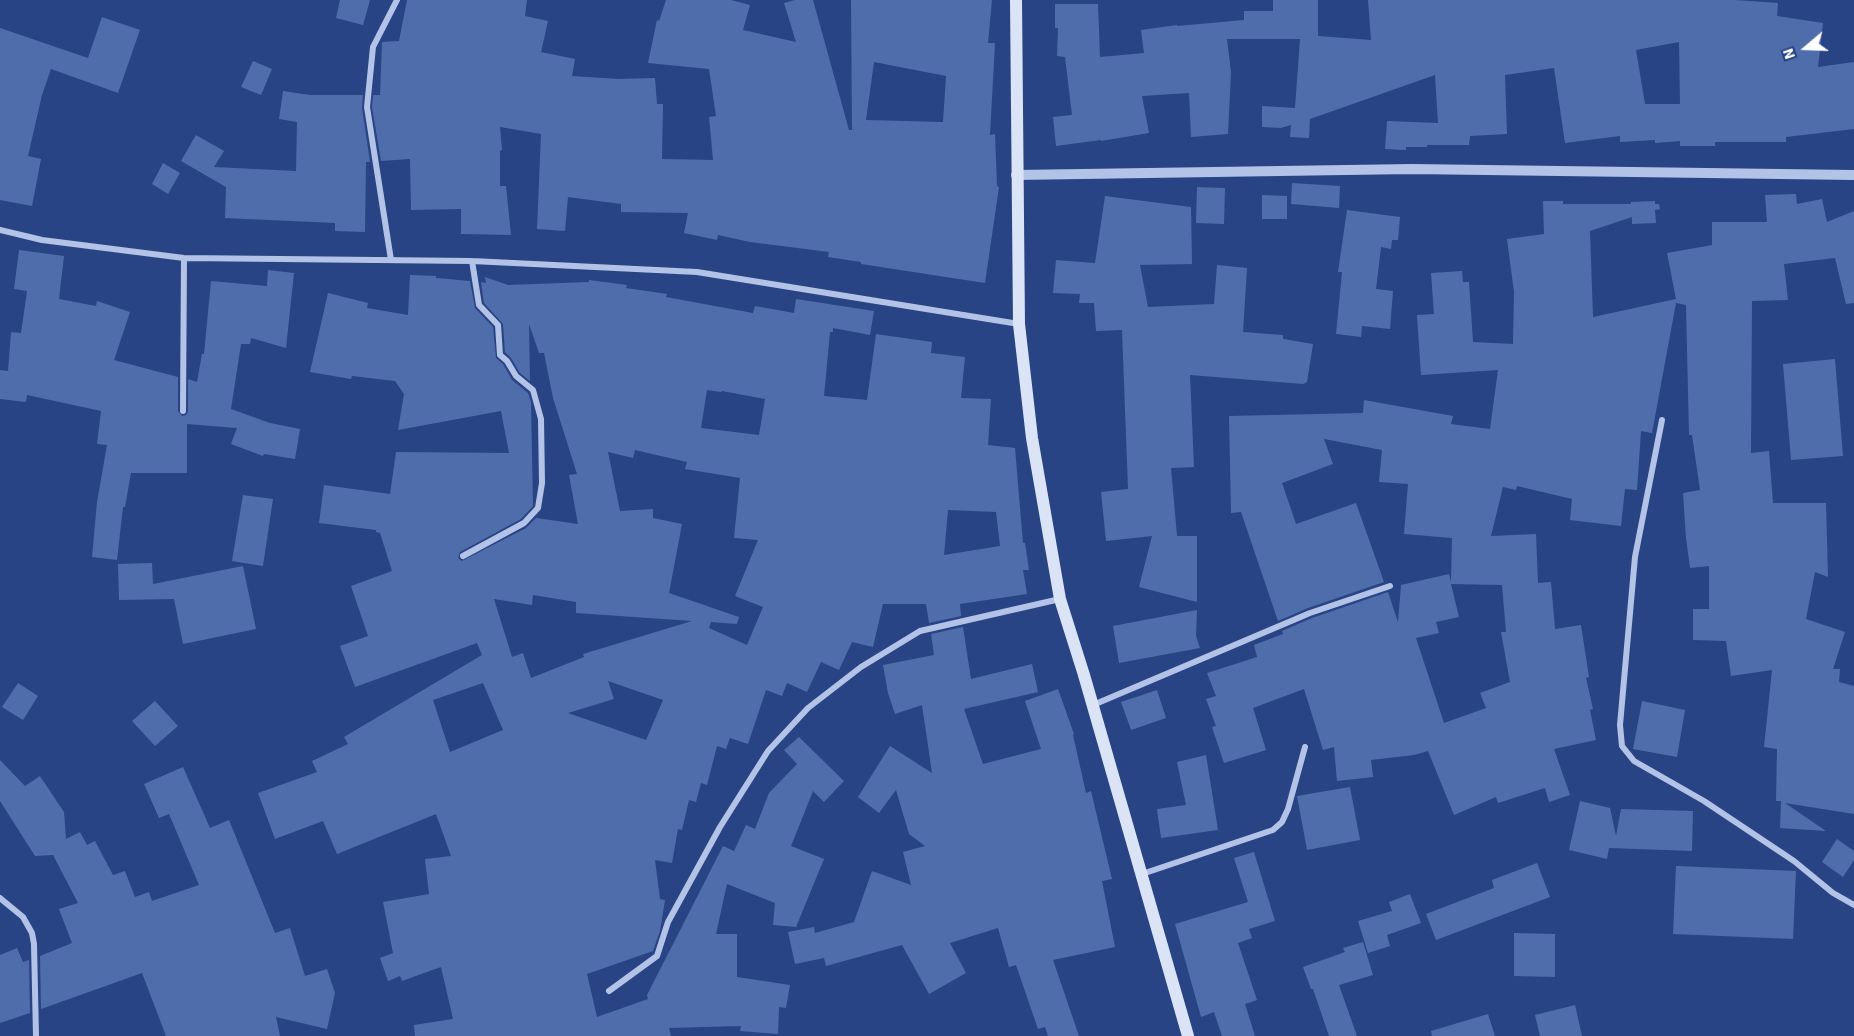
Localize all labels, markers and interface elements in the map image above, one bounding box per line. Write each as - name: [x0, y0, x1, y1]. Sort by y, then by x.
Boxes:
- north arrow: [1776, 18, 1836, 78]
- text: N: [1777, 45, 1801, 62]

